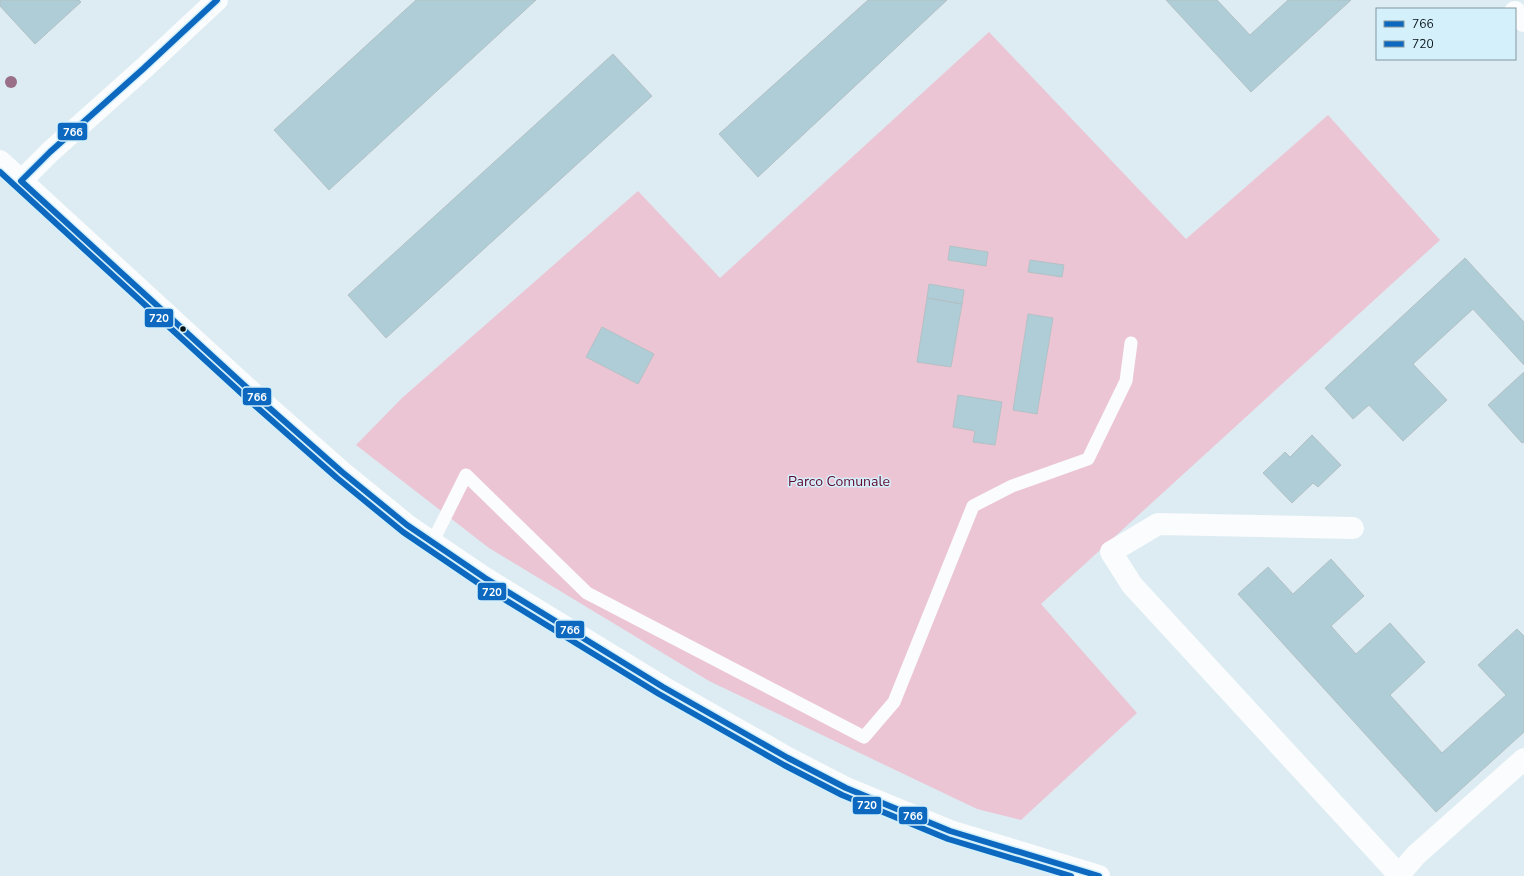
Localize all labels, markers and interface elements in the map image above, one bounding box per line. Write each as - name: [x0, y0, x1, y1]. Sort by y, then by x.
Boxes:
- legend: [1376, 8, 1516, 60]
- text: 766: [1412, 16, 1434, 32]
- text: 720: [1412, 36, 1434, 52]
- line badge: 766: [57, 122, 88, 141]
- text: 766: [63, 125, 83, 140]
- line badge: 720: [144, 308, 174, 328]
- text: 720: [149, 311, 169, 326]
- unlabelled marker: [178, 324, 188, 334]
- line badge: 766: [242, 387, 272, 406]
- text: 766: [247, 390, 267, 405]
- park label: Parco Comunale: [788, 472, 890, 491]
- line badge: 720: [477, 582, 507, 601]
- text: 720: [482, 585, 502, 600]
- line badge: 766: [555, 620, 585, 639]
- text: 766: [560, 623, 580, 638]
- line badge: 720: [852, 796, 882, 815]
- text: 720: [857, 798, 877, 813]
- line badge: 766: [898, 806, 928, 825]
- text: 766: [903, 809, 923, 824]

